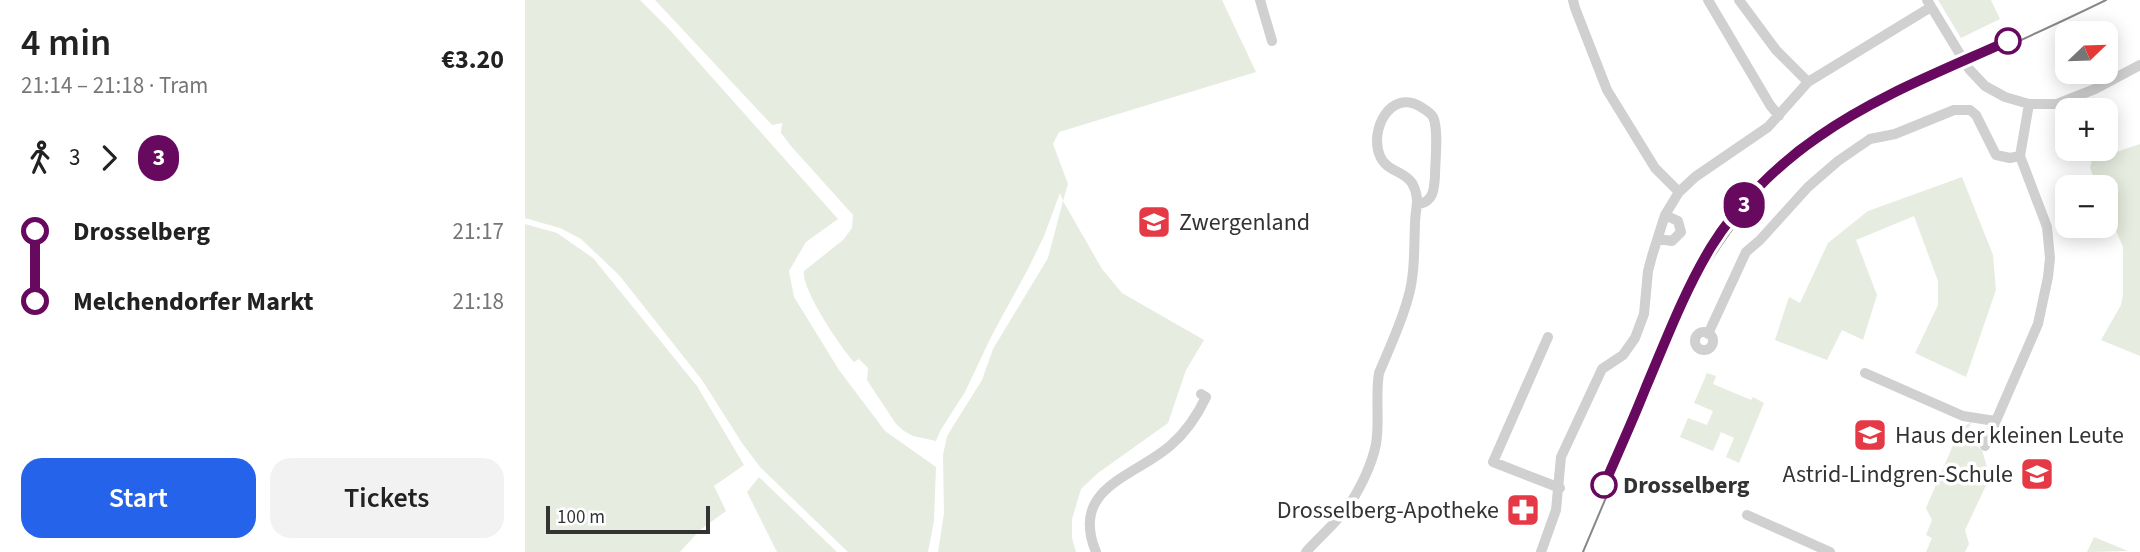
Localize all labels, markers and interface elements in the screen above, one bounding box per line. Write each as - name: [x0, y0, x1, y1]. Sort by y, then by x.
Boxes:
- text: 4 min: [21, 16, 111, 70]
- north arrow: [2055, 21, 2117, 84]
- map controls: [2055, 21, 2118, 238]
- unlabelled marker: [1995, 28, 2021, 54]
- text: €3.20: [441, 41, 504, 78]
- text: 21:14 – 21:18 · Tram: [21, 69, 208, 102]
- button: +: [2055, 98, 2118, 161]
- icon: walk: [21, 139, 59, 177]
- icon: forward: [90, 139, 128, 177]
- text: 3: [152, 140, 165, 175]
- text: 3: [69, 141, 80, 174]
- button: −: [2055, 175, 2118, 238]
- line badge: 3: [1721, 182, 1767, 228]
- text: 3: [1738, 187, 1750, 222]
- school or university icon: Zwergenland: [1135, 203, 1173, 241]
- place label: Zwergenland: [1179, 205, 1310, 240]
- text: Drosselberg: [73, 213, 210, 250]
- text: 21:17: [453, 215, 504, 248]
- text: Melchendorfer Markt: [73, 283, 314, 320]
- text: 21:18: [453, 285, 504, 318]
- school or university icon: Haus der kleinen Leute: [1851, 416, 1889, 454]
- place label: Haus der kleinen Leute: [1895, 418, 2124, 453]
- school or university icon: Astrid-Lindgren-Schule: [2018, 455, 2056, 493]
- place label: Astrid-Lindgren-Schule: [1783, 457, 2013, 492]
- button: Start: [21, 458, 256, 538]
- button: Tickets: [270, 458, 504, 538]
- place label: Drosselberg: [1623, 468, 1750, 503]
- marker: Drosselberg: [1591, 472, 1617, 498]
- pharmacy icon: Drosselberg-Apotheke: [1504, 491, 1542, 529]
- place label: Drosselberg-Apotheke: [1277, 493, 1499, 528]
- scale bar: [546, 503, 711, 535]
- text: 100 m: [557, 504, 605, 531]

